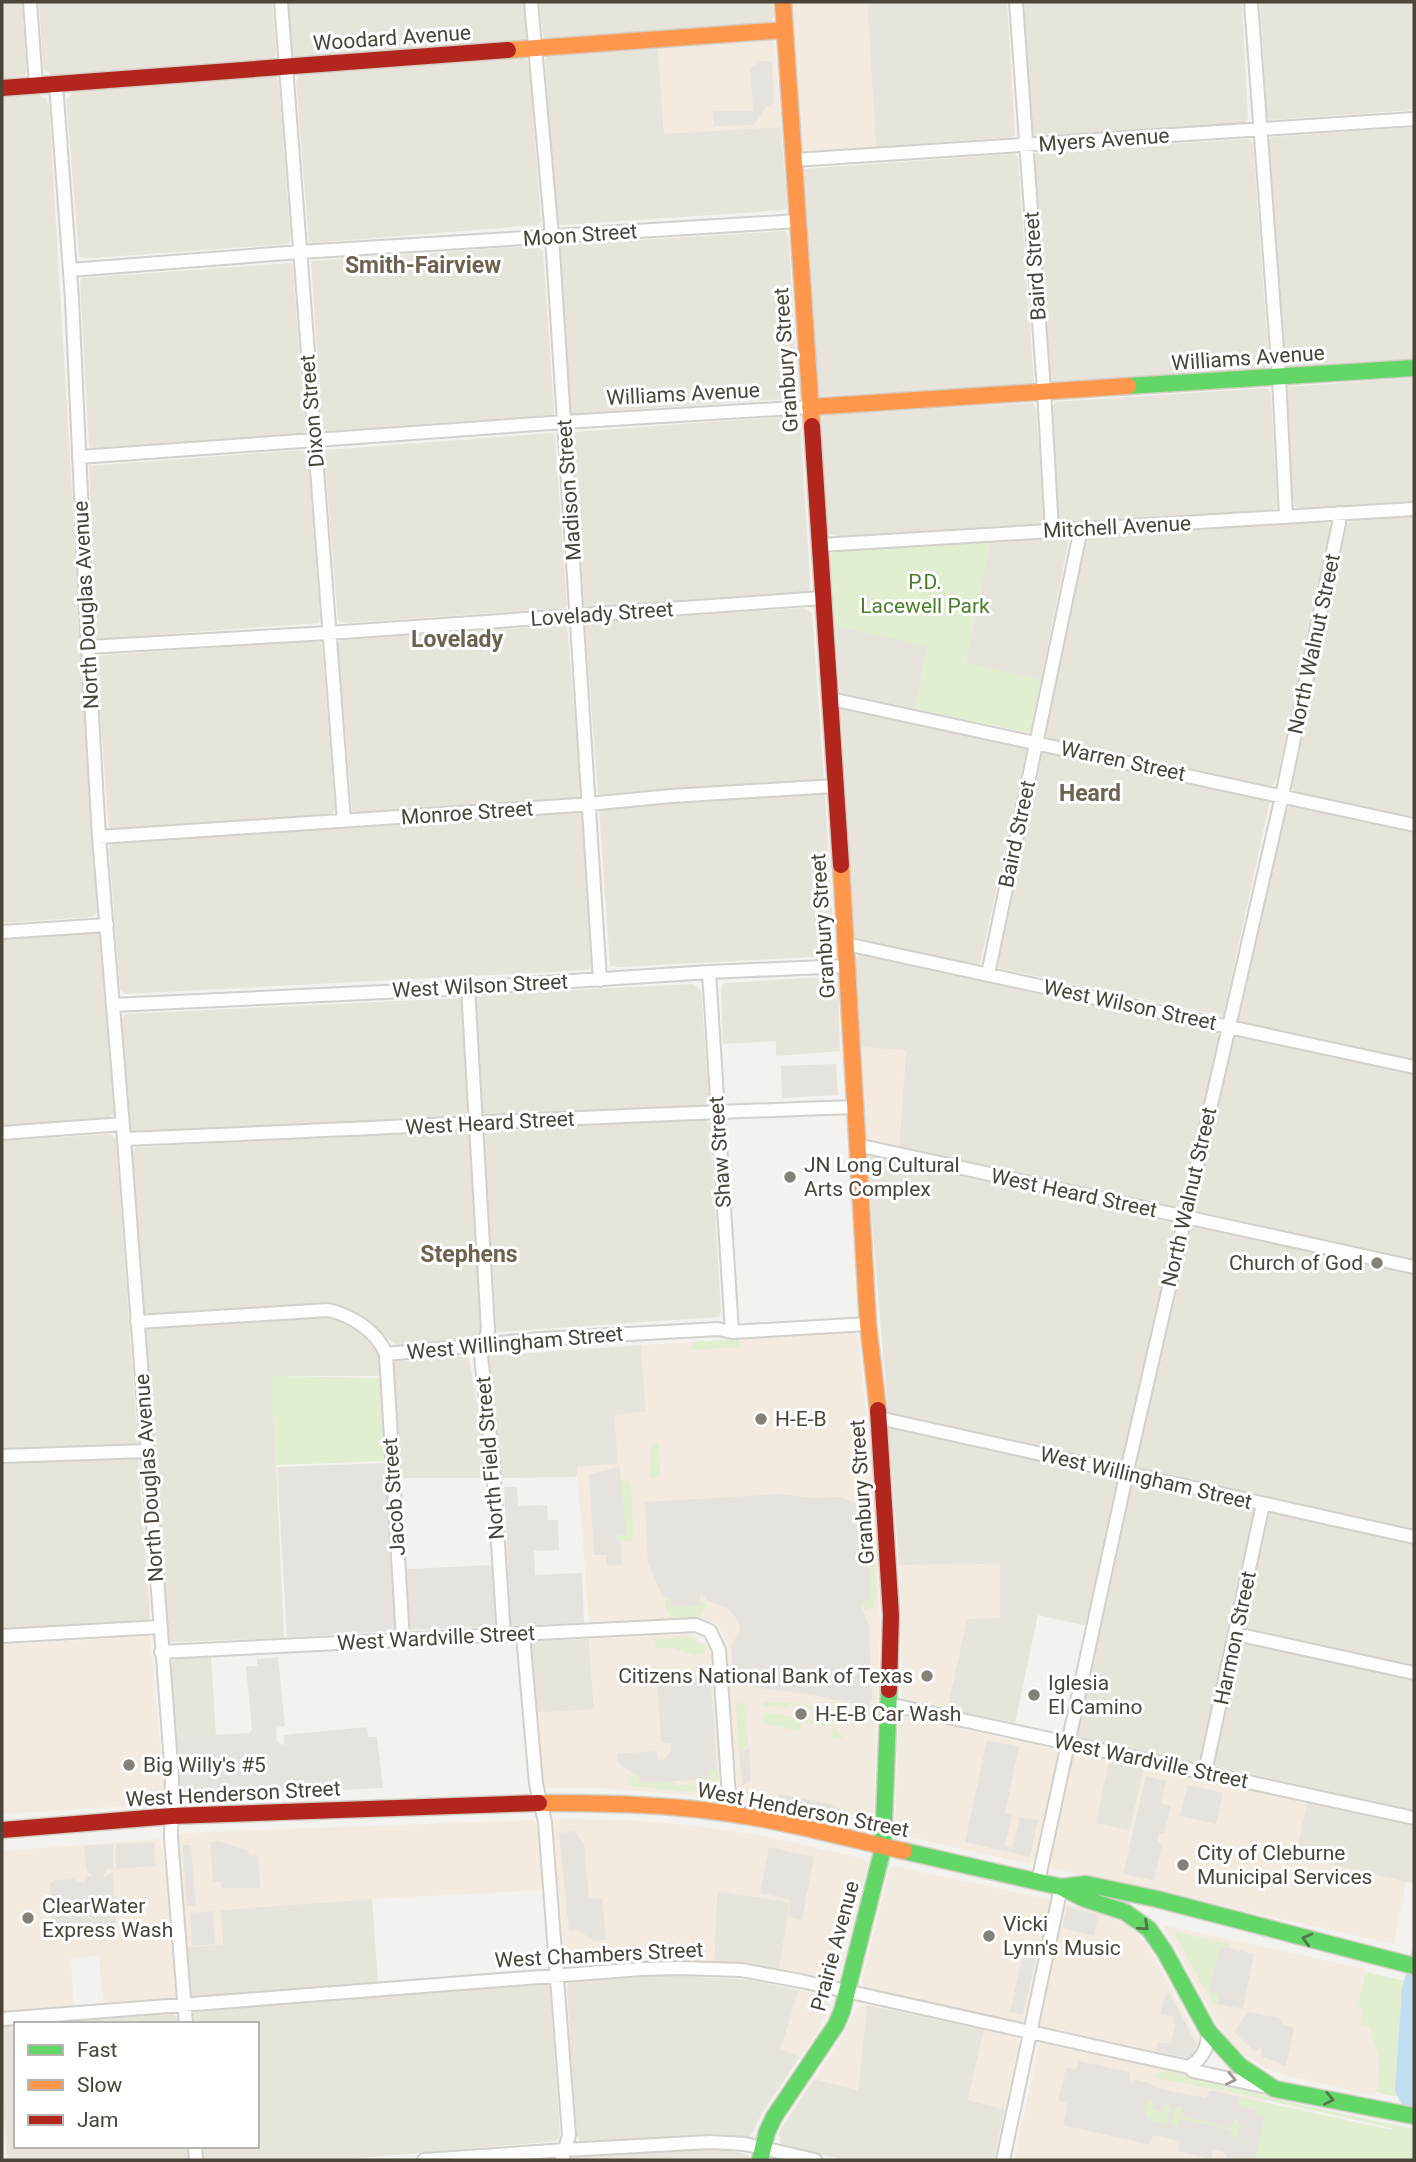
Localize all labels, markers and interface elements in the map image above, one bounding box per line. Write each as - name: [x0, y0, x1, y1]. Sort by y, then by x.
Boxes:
- street label: Woodard Avenue: [312, 21, 472, 55]
- street label: Myers Avenue: [1038, 123, 1170, 157]
- street label: Baird Street: [1019, 211, 1051, 321]
- street label: Moon Street: [522, 219, 638, 251]
- district label: Smith-Fairview: [345, 252, 501, 279]
- street label: Granbury Street: [769, 287, 803, 433]
- street label: Williams Avenue: [1171, 341, 1325, 375]
- street label: Dixon Street: [295, 353, 329, 468]
- street label: Williams Avenue: [606, 378, 760, 410]
- street label: Madison Street: [552, 418, 586, 562]
- street label: North Douglas Avenue: [69, 500, 103, 710]
- street label: Mitchell Avenue: [1042, 511, 1192, 543]
- street label: North Walnut Street: [1283, 552, 1345, 736]
- park label: P.D. Lacewell Park: [860, 570, 990, 618]
- street label: Lovelady Street: [530, 597, 674, 631]
- district label: Lovelady: [411, 626, 503, 653]
- street label: Warren Street: [1058, 736, 1188, 786]
- street label: Baird Street: [994, 778, 1040, 890]
- district label: Heard: [1059, 780, 1121, 807]
- street label: Monroe Street: [400, 796, 534, 830]
- street label: Granbury Street: [806, 853, 840, 999]
- street label: West Wilson Street: [391, 969, 569, 1003]
- street label: West Wilson Street: [1041, 975, 1219, 1035]
- street label: Shaw Street: [704, 1095, 736, 1209]
- street label: North Walnut Street: [1157, 1105, 1221, 1289]
- street label: West Heard Street: [405, 1107, 575, 1139]
- place label: JN Long Cultural Arts Complex: [804, 1153, 960, 1201]
- street label: West Heard Street: [989, 1164, 1159, 1222]
- marker: JN Long Cultural Arts Complex: [782, 1169, 798, 1185]
- district label: Stephens: [420, 1241, 518, 1268]
- place label: Church of God: [1229, 1251, 1363, 1275]
- marker: Church of God: [1369, 1255, 1385, 1271]
- street label: West Willingham Street: [406, 1322, 624, 1364]
- street label: North Douglas Avenue: [130, 1373, 168, 1583]
- street label: North Field Street: [471, 1375, 509, 1541]
- place label: H-E-B: [775, 1407, 827, 1431]
- marker: H-E-B: [753, 1411, 769, 1427]
- street label: Granbury Street: [845, 1419, 879, 1565]
- street label: Jacob Street: [378, 1437, 410, 1557]
- street label: West Willingham Street: [1038, 1442, 1254, 1514]
- street label: Harmon Street: [1209, 1569, 1261, 1707]
- street label: West Wardville Street: [336, 1621, 536, 1655]
- place label: Citizens National Bank of Texas: [618, 1664, 913, 1688]
- marker: Citizens National Bank of Texas: [919, 1668, 935, 1684]
- place label: Iglesia El Camino: [1048, 1671, 1142, 1719]
- marker: Iglesia El Camino: [1026, 1687, 1042, 1703]
- place label: H-E-B Car Wash: [815, 1702, 961, 1726]
- marker: H-E-B Car Wash: [793, 1706, 809, 1722]
- street label: West Wardville Street: [1052, 1729, 1250, 1793]
- place label: Big Willy's #5: [143, 1753, 266, 1777]
- marker: Big Willy's #5: [121, 1757, 137, 1773]
- street label: West Henderson Street: [125, 1776, 341, 1812]
- street label: West Henderson Street: [695, 1778, 911, 1842]
- place label: City of Cleburne Municipal Services: [1197, 1841, 1372, 1889]
- marker: City of Cleburne Municipal Services: [1175, 1857, 1191, 1873]
- street label: Prairie Avenue: [806, 1878, 864, 2014]
- place label: ClearWater Express Wash: [42, 1894, 173, 1942]
- marker: ClearWater Express Wash: [20, 1910, 36, 1926]
- place label: Vicki Lynn's Music: [1003, 1912, 1121, 1960]
- one-way arrow: [1136, 1918, 1149, 1930]
- marker: Vicki Lynn's Music: [981, 1928, 997, 1944]
- one-way arrow: [1301, 1933, 1313, 1947]
- street label: West Chambers Street: [494, 1938, 704, 1972]
- legend: [14, 2022, 259, 2148]
- text: Fast: [77, 2038, 118, 2062]
- one-way arrow: [1225, 2071, 1237, 2086]
- text: Slow: [77, 2073, 123, 2097]
- one-way arrow: [1323, 2091, 1335, 2106]
- text: Jam: [77, 2108, 118, 2132]

